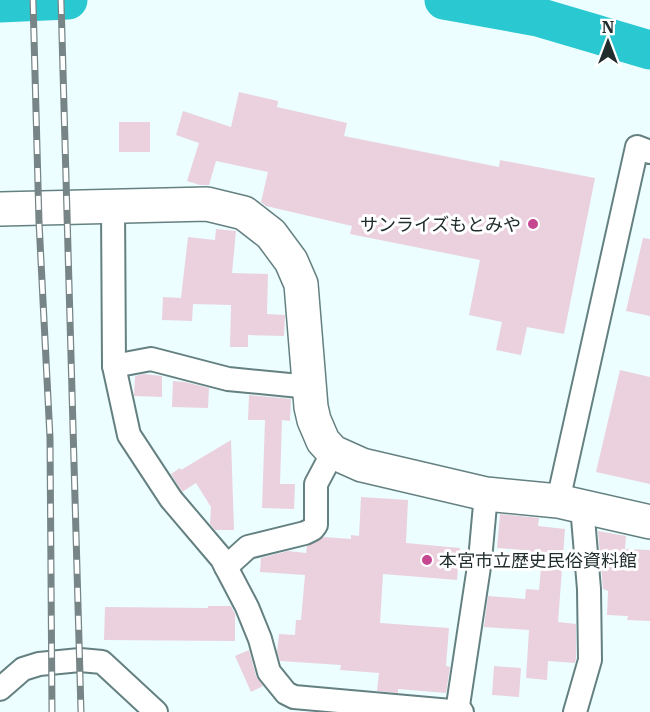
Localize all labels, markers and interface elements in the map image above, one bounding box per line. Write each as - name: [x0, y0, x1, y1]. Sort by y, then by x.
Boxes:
- north arrow: [578, 12, 638, 72]
- text: N: [602, 17, 614, 37]
- place label: サンライズもとみや: [360, 213, 521, 236]
- marker: サンライズもとみや: [526, 217, 540, 231]
- place label: 本宮市立歴史民俗資料館: [439, 549, 637, 572]
- marker: 本宮市立歴史民俗資料館: [420, 553, 434, 567]

